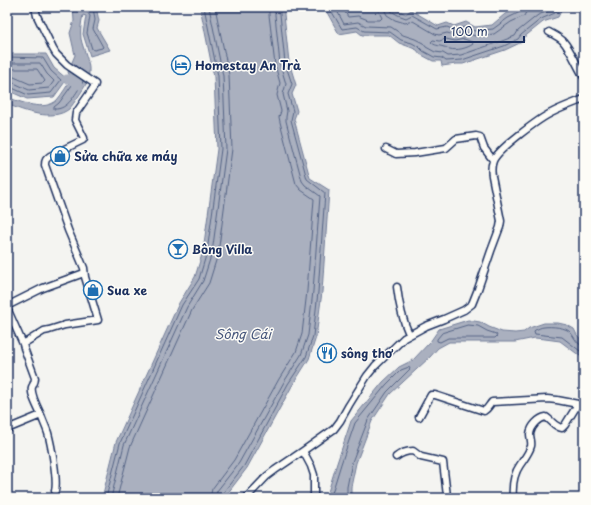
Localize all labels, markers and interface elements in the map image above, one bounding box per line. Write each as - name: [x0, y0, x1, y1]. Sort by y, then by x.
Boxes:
- scale bar: [445, 18, 524, 44]
- text: 100 m: [451, 22, 488, 40]
- hotel icon: Homestay An Trà: [170, 54, 192, 76]
- place label: Homestay An Trà: [195, 56, 302, 74]
- shop icon: Sửa chữa xe máy: [49, 145, 71, 167]
- place label: Sửa chữa xe máy: [74, 147, 178, 165]
- bar icon: Bông Villa: [167, 238, 189, 260]
- place label: Bông Villa: [192, 240, 252, 258]
- shop icon: Sua xe: [82, 279, 104, 301]
- place label: Sua xe: [107, 281, 147, 299]
- water label: Sông Cái: [215, 324, 274, 343]
- restaurant icon: sông thơ: [316, 342, 338, 364]
- place label: sông thơ: [341, 344, 394, 362]

